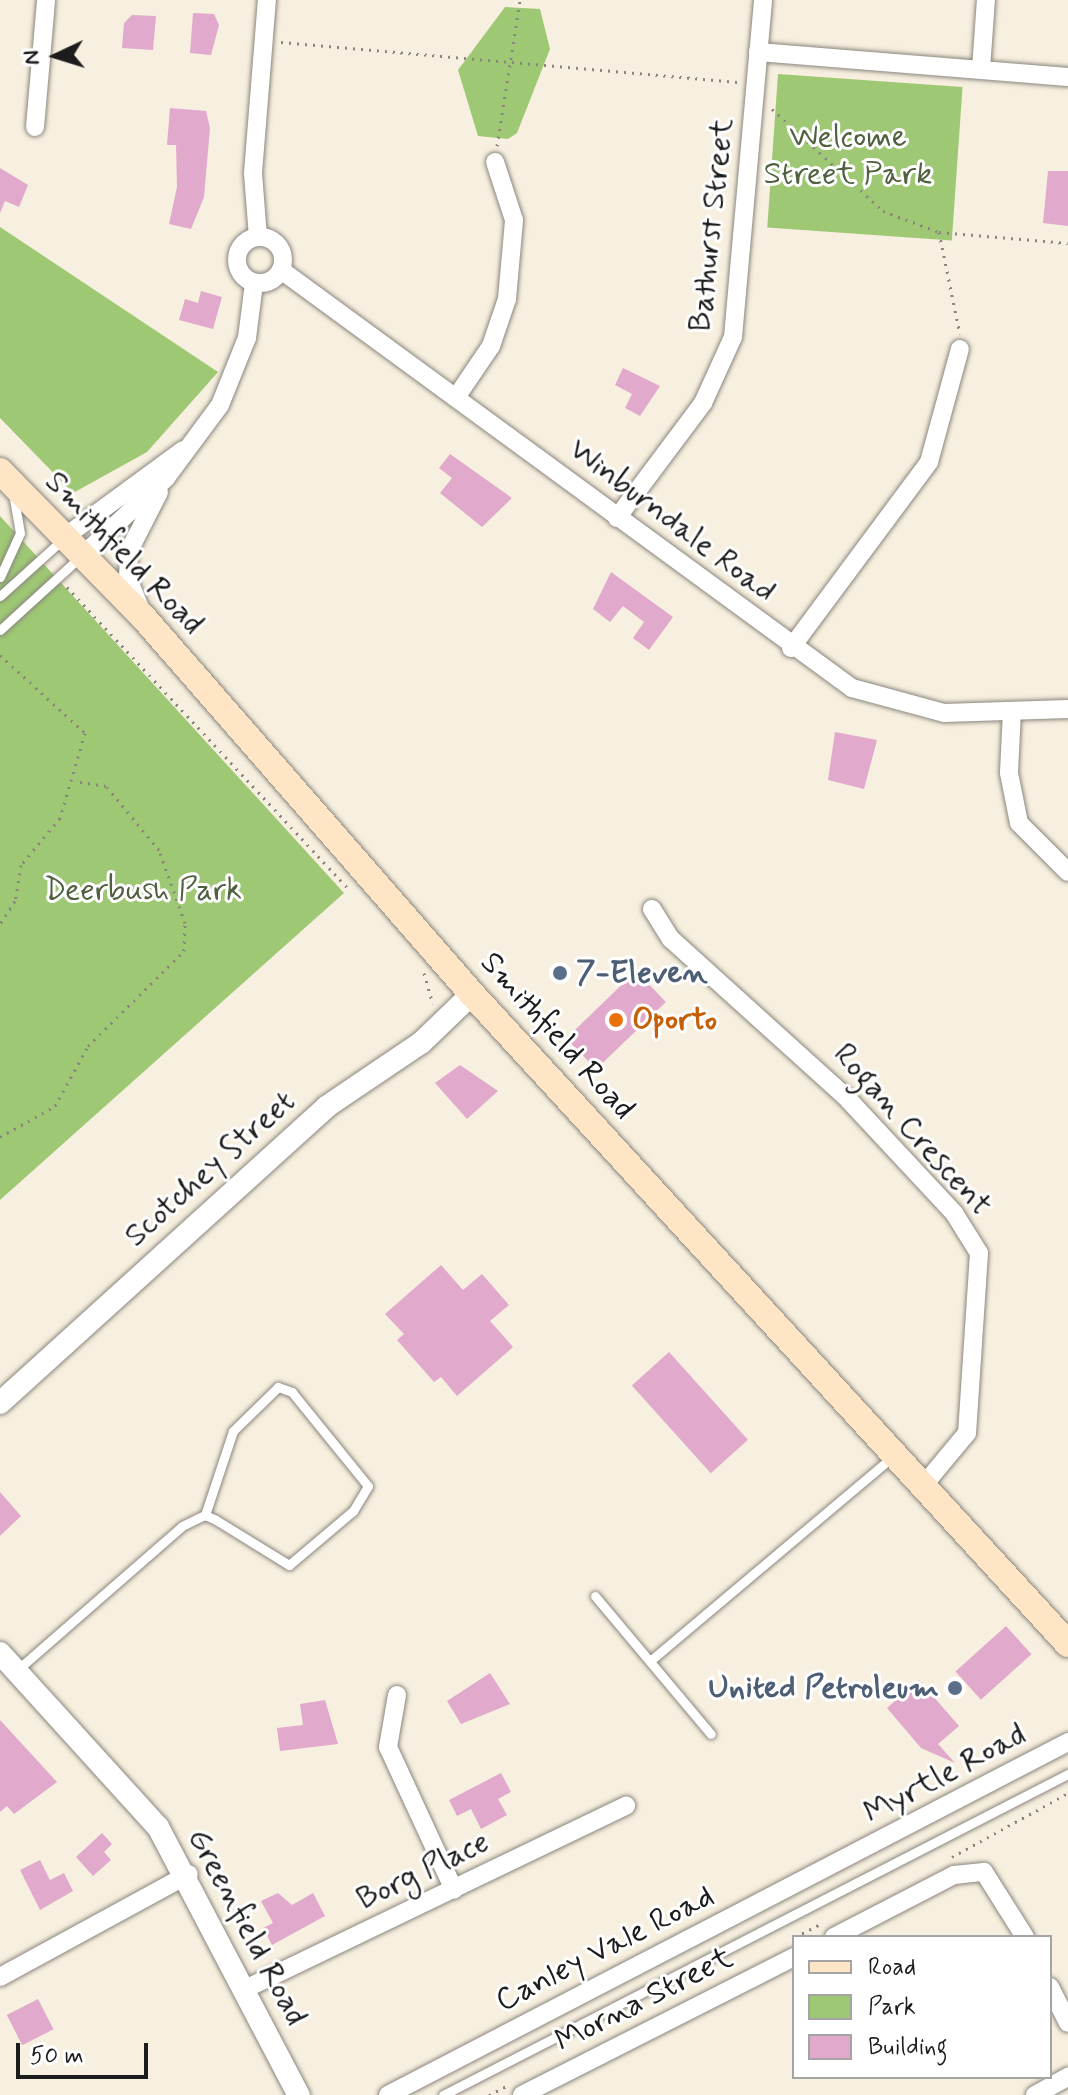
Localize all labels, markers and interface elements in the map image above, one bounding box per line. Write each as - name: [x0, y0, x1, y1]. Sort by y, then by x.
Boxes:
- north arrow: [16, 16, 96, 96]
- text: N: [18, 49, 47, 66]
- street label: Bathurst Street: [682, 116, 742, 334]
- park label: Welcome Street Park: [766, 119, 930, 194]
- street label: Winburndale Road: [562, 432, 782, 610]
- street label: Smithfield Road: [37, 464, 211, 642]
- park label: Deerbush Park: [44, 871, 242, 909]
- street label: Smithfield Road: [472, 945, 642, 1127]
- place label: 7-Eleven: [576, 954, 708, 992]
- marker: 7-Eleven: [551, 964, 569, 982]
- place label: Oporto: [632, 1001, 717, 1039]
- marker: Oporto: [607, 1011, 625, 1029]
- street label: Rogan Crescent: [824, 1036, 1000, 1224]
- street label: Scotchey Street: [115, 1081, 305, 1257]
- place label: United Petroleum: [708, 1669, 939, 1707]
- marker: United Petroleum: [946, 1679, 964, 1697]
- street label: Myrtle Road: [860, 1716, 1030, 1832]
- street label: Greenfield Road: [179, 1823, 315, 2031]
- street label: Borg Place: [351, 1823, 495, 1919]
- street label: Canley Vale Road: [492, 1879, 718, 2019]
- legend: [792, 1935, 1052, 2079]
- street label: Morna Street: [549, 1939, 739, 2061]
- text: Road: [868, 1952, 916, 1983]
- text: Park: [868, 1992, 916, 2023]
- scale bar: [20, 2027, 152, 2077]
- text: Building: [868, 2032, 948, 2063]
- text: 50 m: [30, 2041, 84, 2072]

